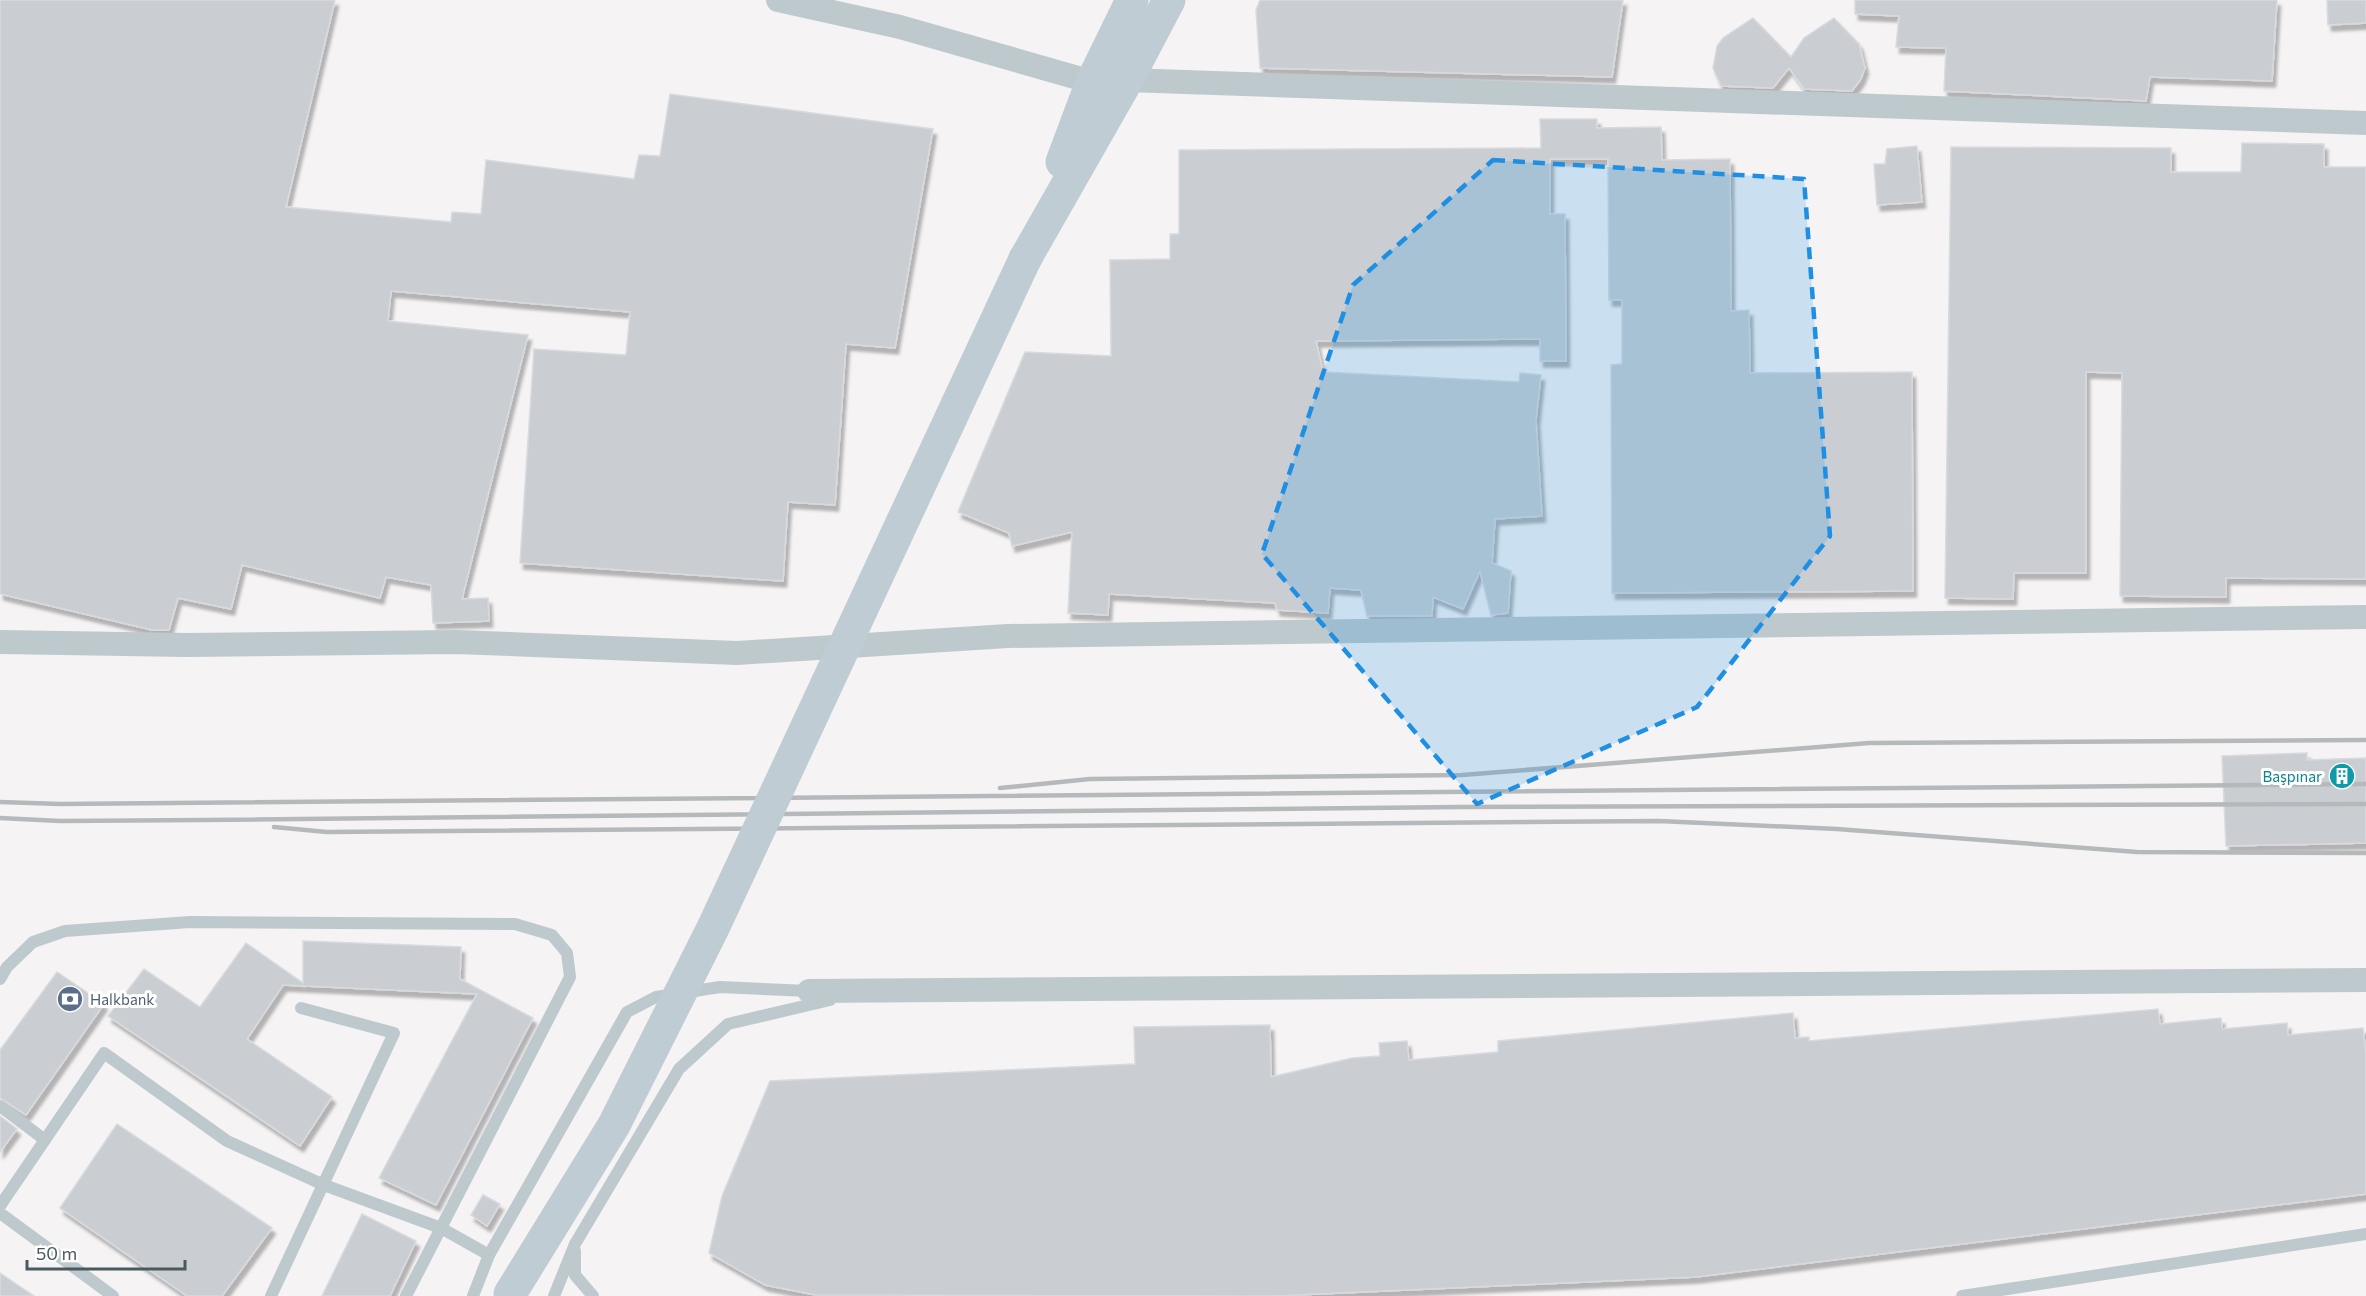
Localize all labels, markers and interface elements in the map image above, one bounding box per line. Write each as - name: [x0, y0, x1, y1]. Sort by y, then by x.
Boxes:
- building icon: Başpınar: [2327, 761, 2357, 791]
- place label: Başpınar: [2262, 767, 2322, 785]
- bank icon: Halkbank: [55, 984, 85, 1014]
- place label: Halkbank: [90, 990, 154, 1008]
- scale bar: [27, 1233, 184, 1271]
- text: 50 m: [36, 1242, 77, 1264]

